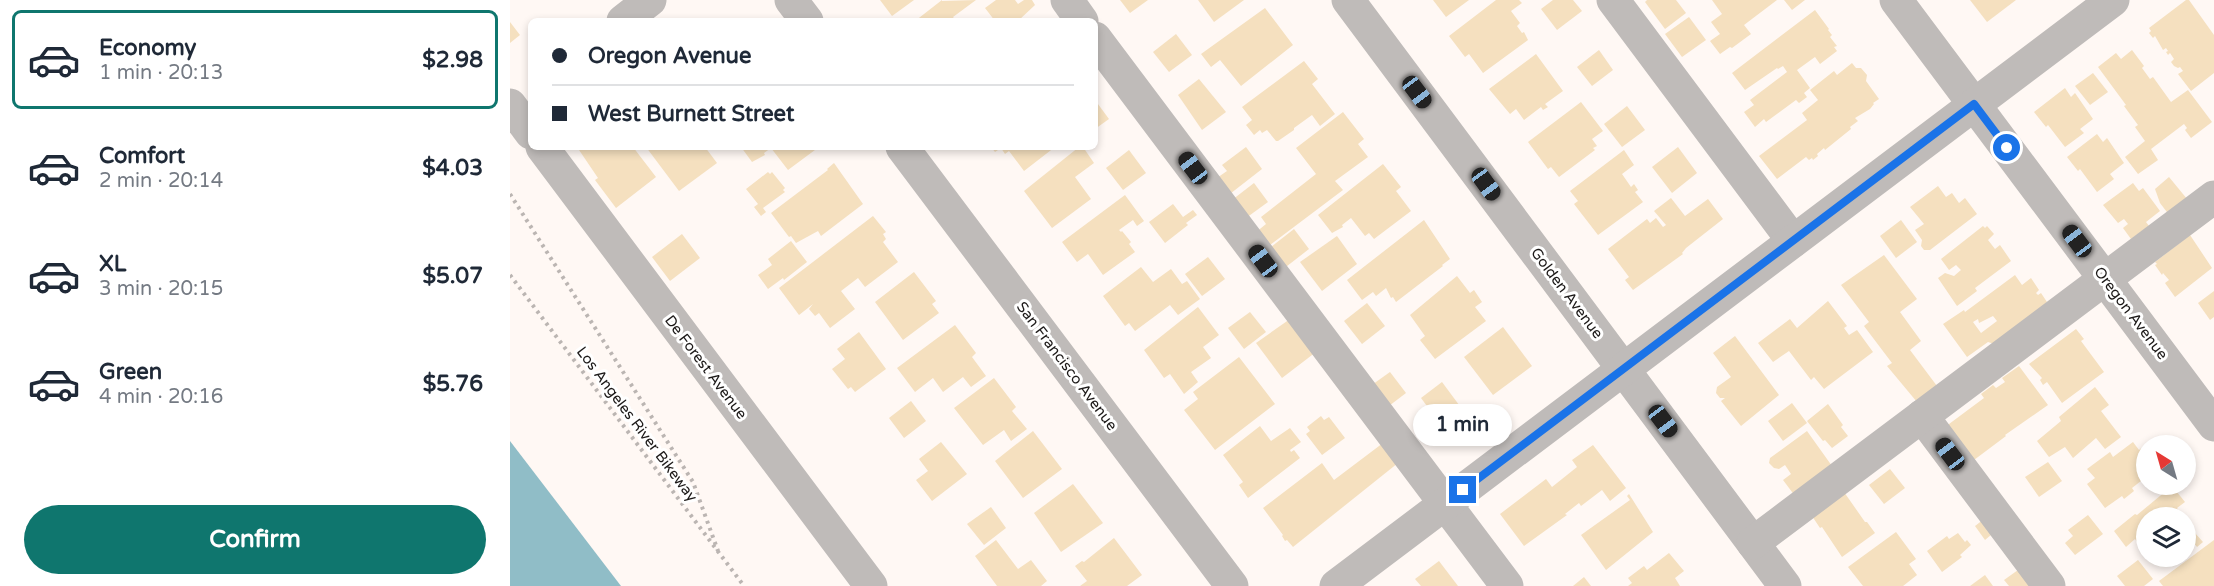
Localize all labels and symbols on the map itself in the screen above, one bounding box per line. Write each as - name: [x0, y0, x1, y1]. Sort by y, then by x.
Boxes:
- car: [1399, 72, 1435, 112]
- route start: [1993, 134, 2020, 161]
- car: [1175, 148, 1211, 188]
- car: [1468, 164, 1504, 204]
- car: [2059, 221, 2095, 261]
- car: [1245, 241, 1281, 281]
- street label: Golden Avenue: [1527, 244, 1607, 342]
- street label: Oregon Avenue: [2090, 263, 2172, 363]
- street label: San Francisco Avenue: [1013, 298, 1121, 434]
- street label: De Forest Avenue: [661, 311, 751, 423]
- street label: Los Angeles River Bikeway: [573, 343, 701, 505]
- car: [1645, 401, 1681, 441]
- callout: 1 min: [1414, 403, 1512, 445]
- car: [1932, 434, 1968, 474]
- north arrow: [2136, 435, 2196, 495]
- route end: [1449, 476, 1476, 503]

